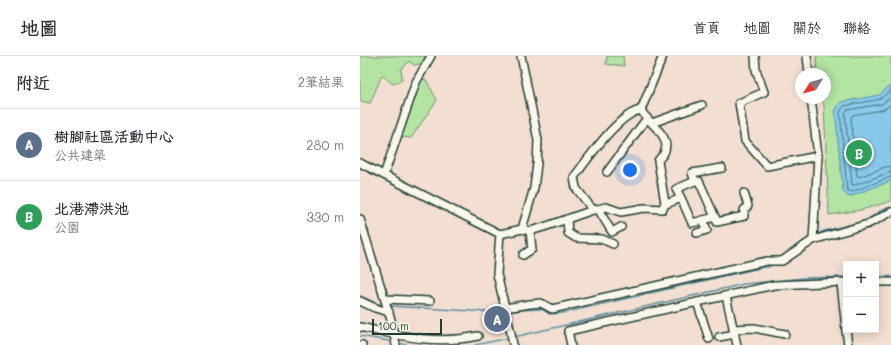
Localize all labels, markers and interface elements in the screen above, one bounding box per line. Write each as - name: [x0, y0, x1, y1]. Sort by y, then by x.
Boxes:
- text: 地圖: [20, 15, 58, 40]
- text: 首頁: [693, 18, 721, 37]
- text: 地圖: [743, 18, 771, 37]
- text: 關於: [793, 18, 821, 37]
- text: 聯絡: [843, 18, 871, 37]
- north arrow: [795, 68, 831, 104]
- text: 附近: [16, 71, 50, 93]
- text: 2筆結果: [298, 73, 344, 90]
- text: 樹腳社區活動中心: [54, 126, 174, 146]
- text: A: [24, 136, 34, 153]
- text: 280 m: [306, 136, 344, 153]
- pin: B: [846, 138, 872, 168]
- text: 公共建築: [54, 146, 106, 163]
- your location: [620, 160, 640, 180]
- text: 北港滯洪池: [54, 198, 129, 218]
- text: B: [25, 208, 33, 225]
- text: 330 m: [306, 208, 344, 225]
- text: 公園: [54, 218, 80, 235]
- map controls: [843, 261, 879, 333]
- button: +: [843, 261, 879, 297]
- button: −: [843, 297, 879, 333]
- pin: A: [484, 304, 510, 334]
- scale bar: [372, 317, 442, 336]
- text: 100 m: [378, 318, 409, 333]

